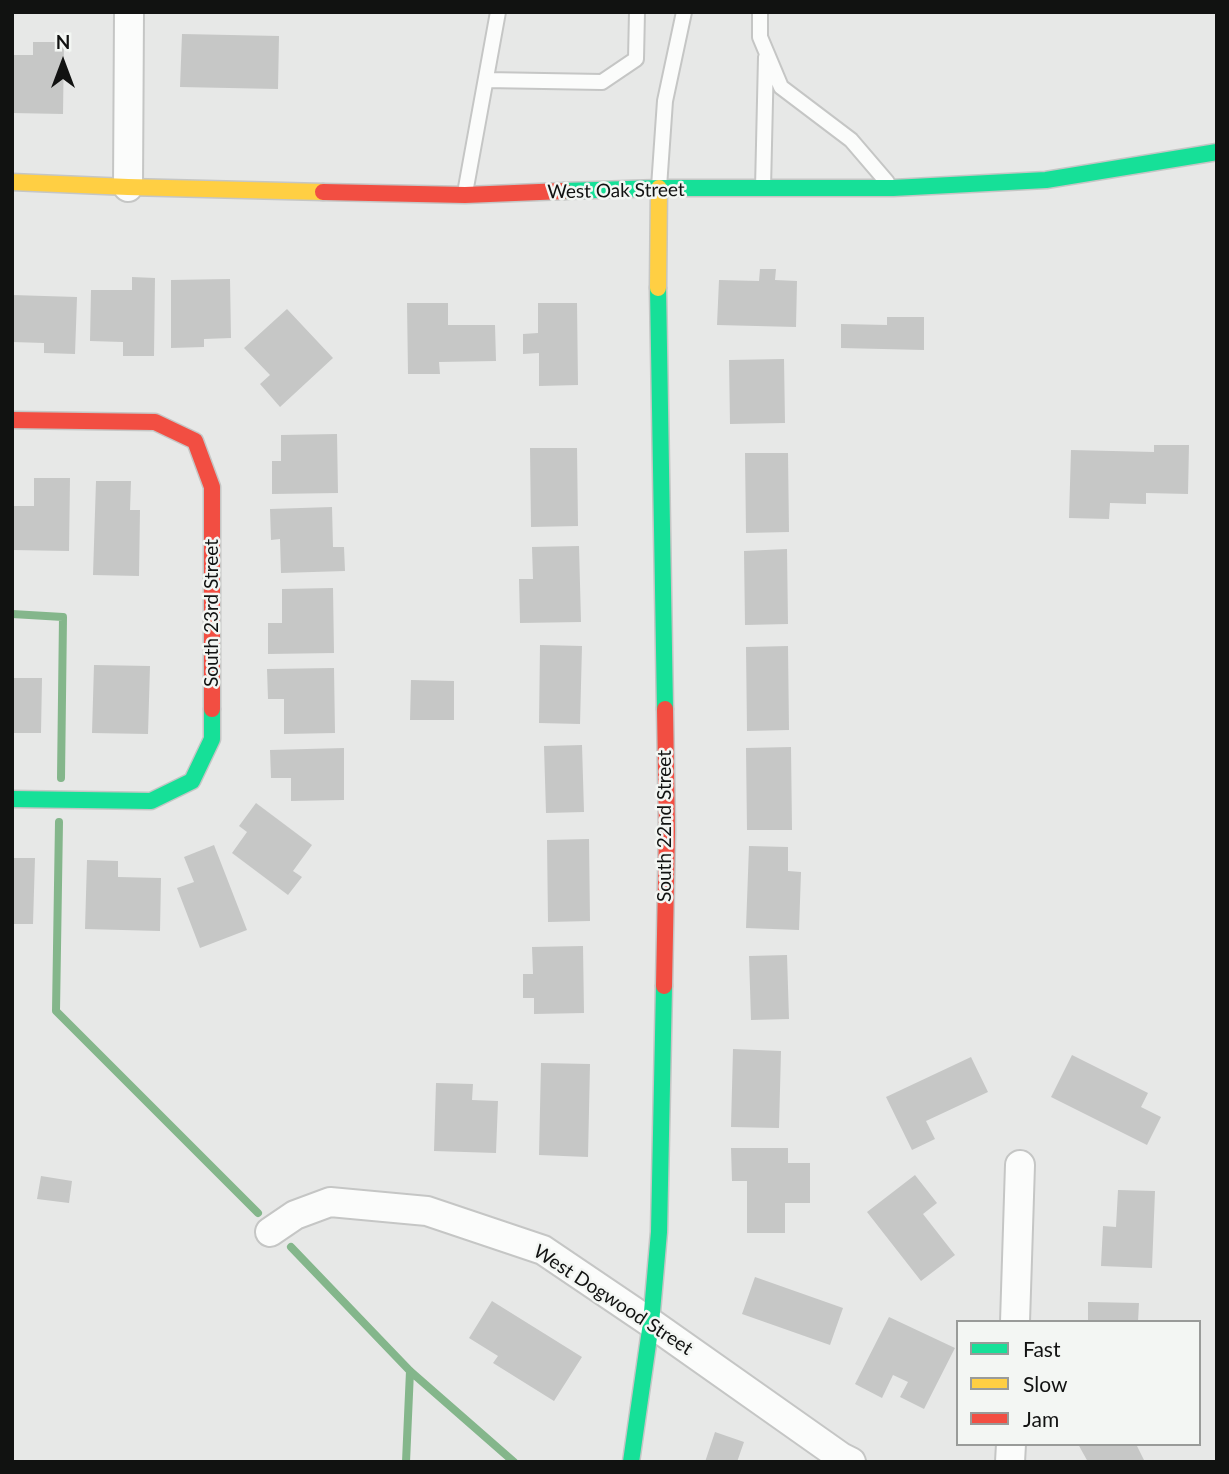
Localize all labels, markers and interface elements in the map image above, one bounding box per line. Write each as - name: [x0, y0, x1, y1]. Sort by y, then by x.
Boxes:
- north arrow: [28, 28, 98, 98]
- text: N: [56, 30, 70, 53]
- street label: West Oak Street: [547, 178, 685, 204]
- street label: South 23rd Street: [201, 539, 223, 687]
- street label: South 22nd Street: [654, 750, 676, 902]
- street label: West Dogwood Street: [529, 1240, 697, 1360]
- legend: [956, 1320, 1201, 1446]
- text: Fast: [1023, 1336, 1060, 1361]
- text: Slow: [1023, 1371, 1067, 1396]
- text: Jam: [1023, 1406, 1059, 1431]

